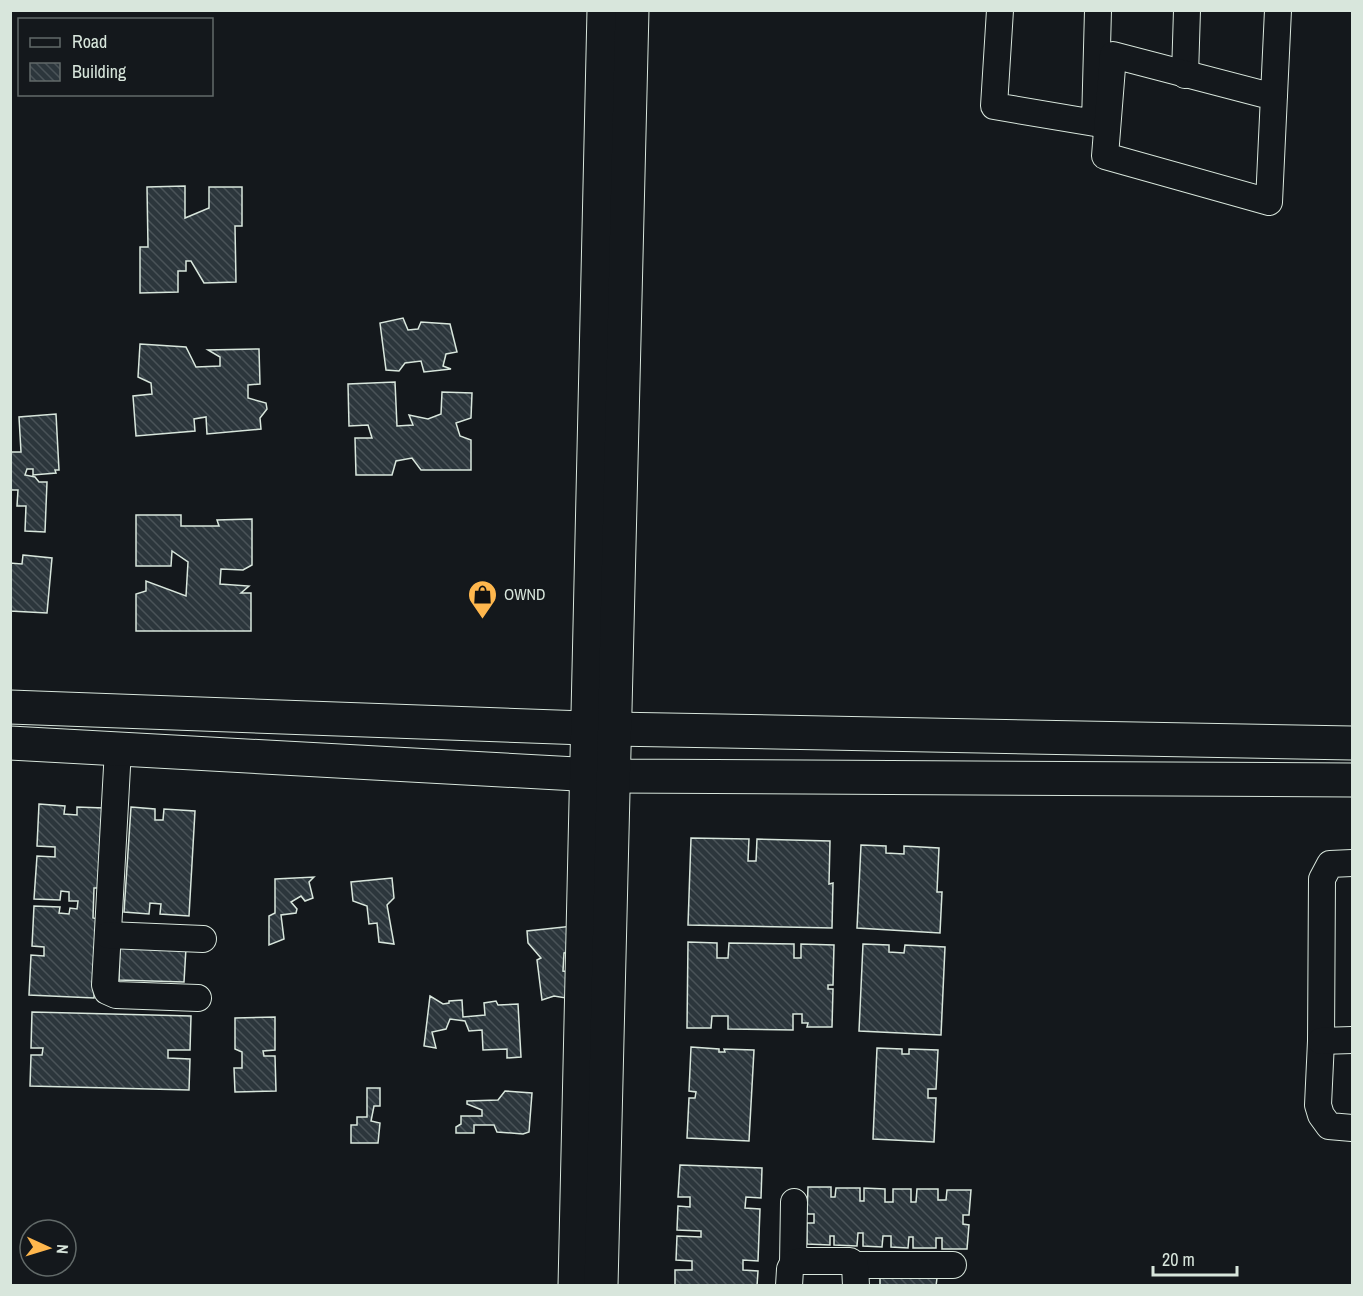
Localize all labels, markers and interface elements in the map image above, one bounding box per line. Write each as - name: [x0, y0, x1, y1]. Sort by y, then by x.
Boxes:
- legend: [18, 18, 213, 96]
- text: Road: [72, 29, 107, 54]
- text: Building: [72, 59, 127, 84]
- shop icon: OWND: [467, 578, 499, 620]
- place label: OWND: [504, 583, 546, 605]
- north arrow: [18, 1218, 78, 1278]
- scale bar: [1153, 1239, 1237, 1277]
- text: N: [52, 1244, 74, 1255]
- text: 20 m: [1162, 1247, 1195, 1272]

